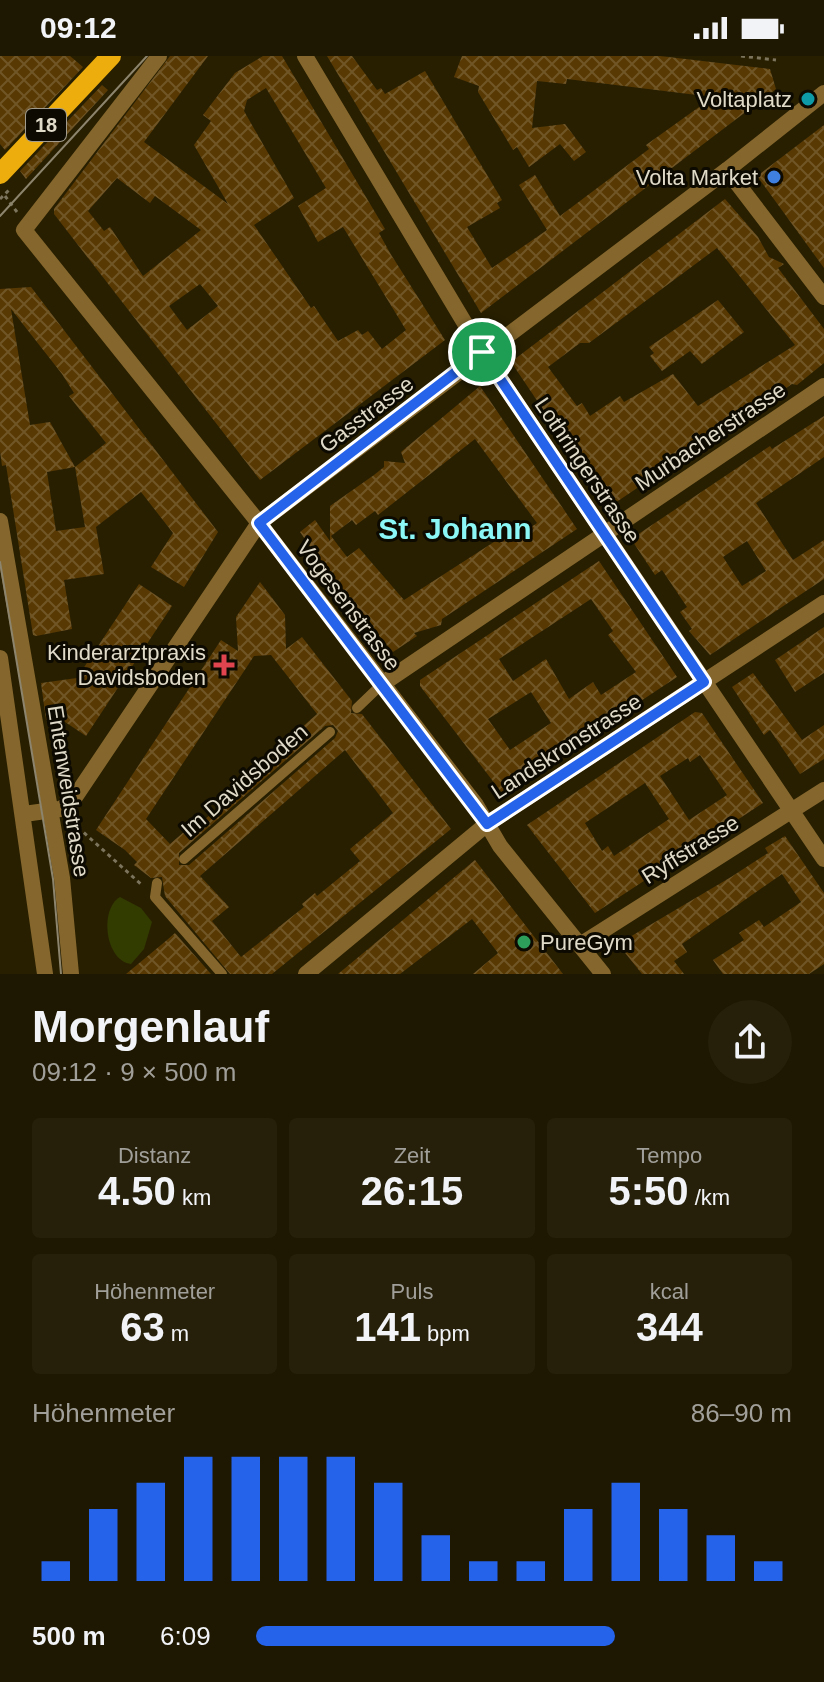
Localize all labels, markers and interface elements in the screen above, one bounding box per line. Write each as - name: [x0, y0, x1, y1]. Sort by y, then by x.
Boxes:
- text: 09:12: [40, 11, 117, 44]
- place label: Voltaplatz: [697, 87, 792, 112]
- marker: Voltaplatz: [799, 90, 817, 108]
- road number: 18: [26, 109, 66, 141]
- place label: Volta Market: [636, 165, 758, 190]
- marker: Volta Market: [765, 168, 783, 186]
- pin: [448, 318, 516, 386]
- icon: arrive: [460, 330, 504, 374]
- street label: Gasstrasse: [314, 371, 418, 458]
- street label: Murbacherstrasse: [630, 377, 790, 496]
- street label: Lothringerstrasse: [530, 393, 645, 548]
- district label: St. Johann: [378, 512, 532, 545]
- street label: Vogesenstrasse: [292, 535, 406, 675]
- place label: Kinderarztpraxis Davidsboden: [47, 640, 206, 690]
- marker: Kinderarztpraxis Davidsboden: [213, 654, 235, 676]
- street label: Landskronstrasse: [487, 689, 646, 804]
- street label: Entenweidstrasse: [43, 703, 94, 879]
- street label: Im Davidsboden: [176, 719, 313, 842]
- street label: Ryffstrasse: [637, 810, 743, 889]
- place label: PureGym: [540, 930, 633, 955]
- marker: PureGym: [515, 933, 533, 951]
- button: share: [708, 1000, 792, 1084]
- text: Morgenlauf: [32, 1002, 269, 1051]
- text: 09:12 · 9 × 500 m: [32, 1057, 237, 1087]
- text: Distanz: [118, 1143, 191, 1168]
- text: Zeit: [394, 1143, 430, 1168]
- text: Tempo: [636, 1143, 702, 1168]
- text: 4.50: [98, 1169, 176, 1213]
- text: 26:15: [361, 1169, 463, 1213]
- text: 5:50: [609, 1169, 689, 1213]
- text: km: [176, 1185, 211, 1210]
- text: /km: [689, 1185, 730, 1210]
- text: Höhenmeter: [94, 1279, 215, 1304]
- text: Puls: [391, 1279, 433, 1304]
- text: kcal: [650, 1279, 689, 1304]
- text: 63: [120, 1305, 165, 1349]
- text: 141: [354, 1305, 421, 1349]
- text: 344: [636, 1305, 703, 1349]
- text: m: [165, 1321, 189, 1346]
- text: bpm: [421, 1321, 470, 1346]
- text: Höhenmeter: [32, 1398, 175, 1428]
- text: 86–90 m: [691, 1398, 792, 1428]
- text: 500 m: [32, 1621, 106, 1651]
- text: 6:09: [160, 1621, 211, 1651]

